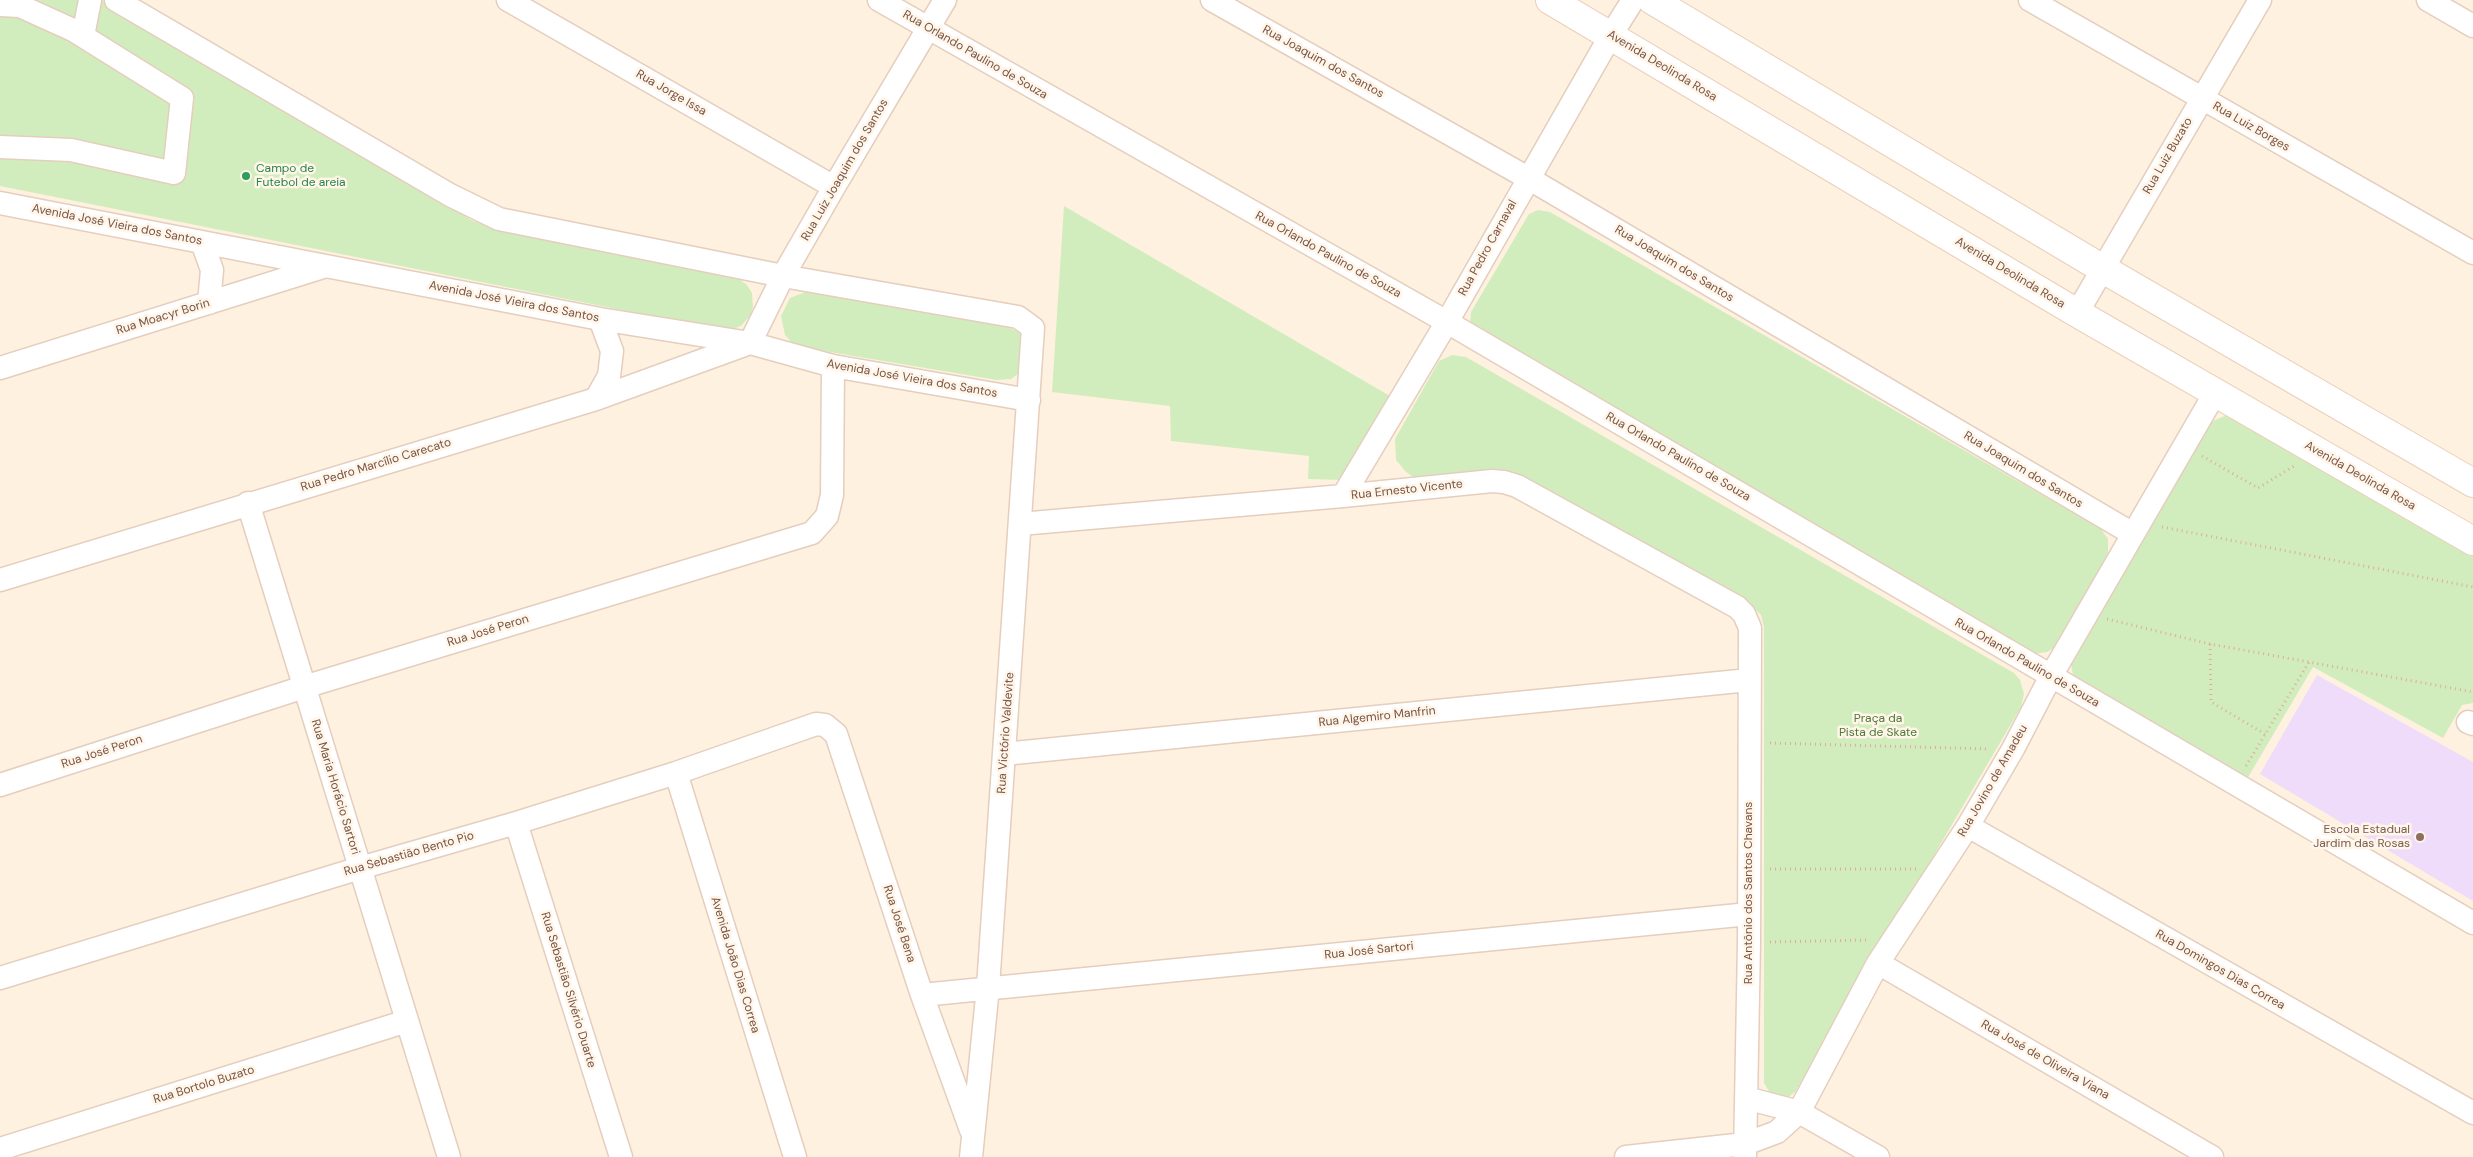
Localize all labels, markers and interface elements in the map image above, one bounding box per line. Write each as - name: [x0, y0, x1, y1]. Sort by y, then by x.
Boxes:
- street label: Rua Orlando Paulino de Souza: [900, 8, 1050, 102]
- street label: Rua Joaquim dos Santos: [1260, 23, 1386, 101]
- street label: Avenida Deolinda Rosa: [1604, 28, 1720, 104]
- street label: Rua Jorge Issa: [633, 67, 709, 119]
- street label: Rua Luiz Joaquim dos Santos: [798, 97, 892, 243]
- street label: Rua Luiz Borges: [2210, 99, 2292, 155]
- street label: Rua Luiz Buzato: [2140, 115, 2196, 197]
- place label: Campo de Futebol de areia: [256, 162, 346, 190]
- marker: Campo de Futebol de areia: [240, 170, 252, 182]
- street label: Rua Pedro Carnaval: [1456, 198, 1520, 298]
- street label: Avenida José Vieira dos Santos: [31, 201, 203, 249]
- street label: Rua Orlando Paulino de Souza: [1252, 209, 1404, 301]
- street label: Rua Joaquim dos Santos: [1612, 223, 1736, 305]
- street label: Avenida Deolinda Rosa: [1952, 235, 2068, 311]
- street label: Avenida José Vieira dos Santos: [428, 278, 600, 326]
- street label: Rua Moacyr Borin: [114, 296, 212, 338]
- street label: Avenida José Vieira dos Santos: [826, 357, 998, 401]
- street label: Rua Orlando Paulino de Souza: [1603, 410, 1753, 504]
- street label: Rua Joaquim dos Santos: [1961, 429, 2085, 511]
- street label: Rua Pedro Marcílio Carecato: [299, 435, 453, 495]
- street label: Avenida Deolinda Rosa: [2302, 438, 2418, 514]
- street label: Rua Ernesto Vicente: [1351, 477, 1463, 503]
- street label: Rua José Peron: [445, 612, 531, 650]
- street label: Rua Orlando Paulino de Souza: [1952, 616, 2102, 710]
- street label: Rua Victório Valdevite: [995, 672, 1017, 794]
- street label: Rua Algemiro Manfrin: [1318, 704, 1436, 730]
- park label: Praça da Pista de Skate: [1839, 712, 1917, 740]
- street label: Rua Maria Horácio Sartori: [308, 718, 362, 856]
- street label: Rua Jovino de Amadeu: [1955, 722, 2031, 840]
- street label: Rua José Peron: [60, 732, 144, 772]
- street label: Rua Antônio dos Santos Chavans: [1742, 802, 1756, 984]
- place label: Escola Estadual Jardim das Rosas: [2313, 823, 2410, 851]
- street label: Rua Sebastião Bento Pio: [342, 829, 476, 879]
- marker: Escola Estadual Jardim das Rosas: [2414, 831, 2426, 843]
- street label: Rua José Bena: [880, 884, 918, 964]
- street label: Avenida João Dias Correa: [707, 895, 763, 1035]
- street label: Rua Sebastião Silvério Duarte: [537, 910, 599, 1070]
- street label: Rua Domingos Dias Correa: [2153, 927, 2287, 1013]
- street label: Rua José Sartori: [1324, 939, 1414, 963]
- street label: Rua José de Oliveira Viana: [1978, 1017, 2112, 1103]
- street label: Rua Bortolo Buzato: [152, 1063, 256, 1107]

